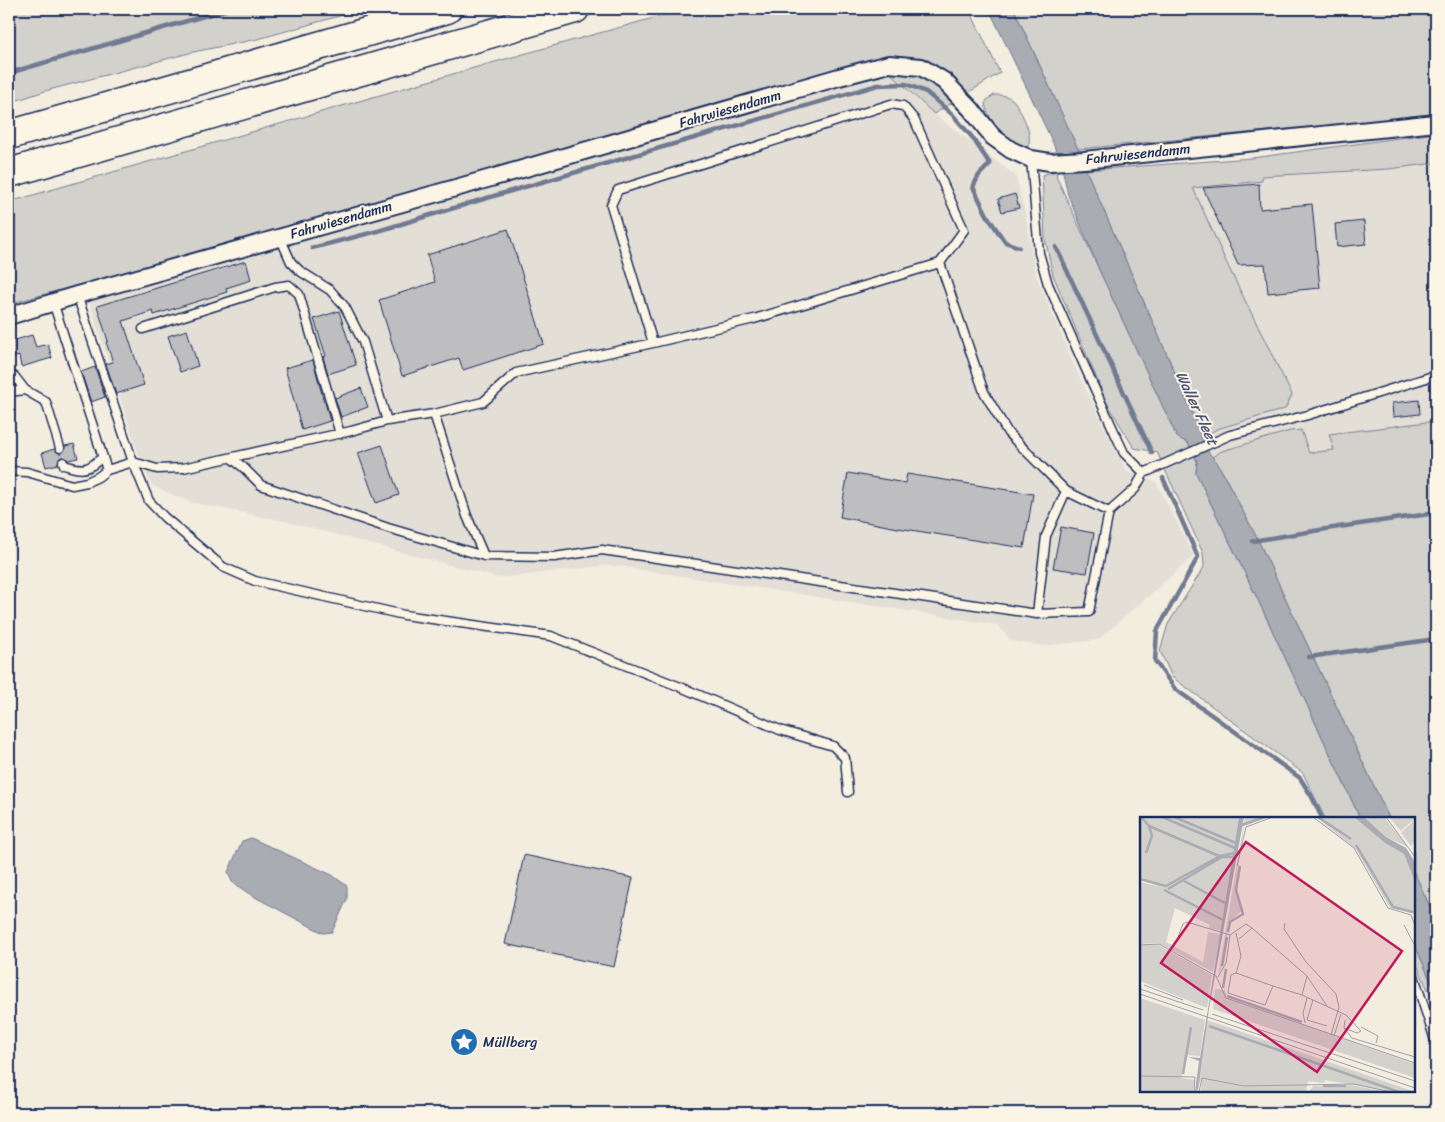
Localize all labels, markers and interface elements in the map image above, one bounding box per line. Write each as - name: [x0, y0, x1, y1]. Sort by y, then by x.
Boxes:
- street label: Fahrwiesendamm: [676, 82, 784, 136]
- street label: Fahrwiesendamm: [1084, 136, 1192, 172]
- street label: Fahrwiesendamm: [287, 193, 395, 247]
- water label: Waller Fleet: [1168, 367, 1226, 451]
- inset map: [1140, 817, 1415, 1092]
- place icon: Müllberg: [449, 1027, 479, 1057]
- place label: Müllberg: [483, 1030, 537, 1055]

